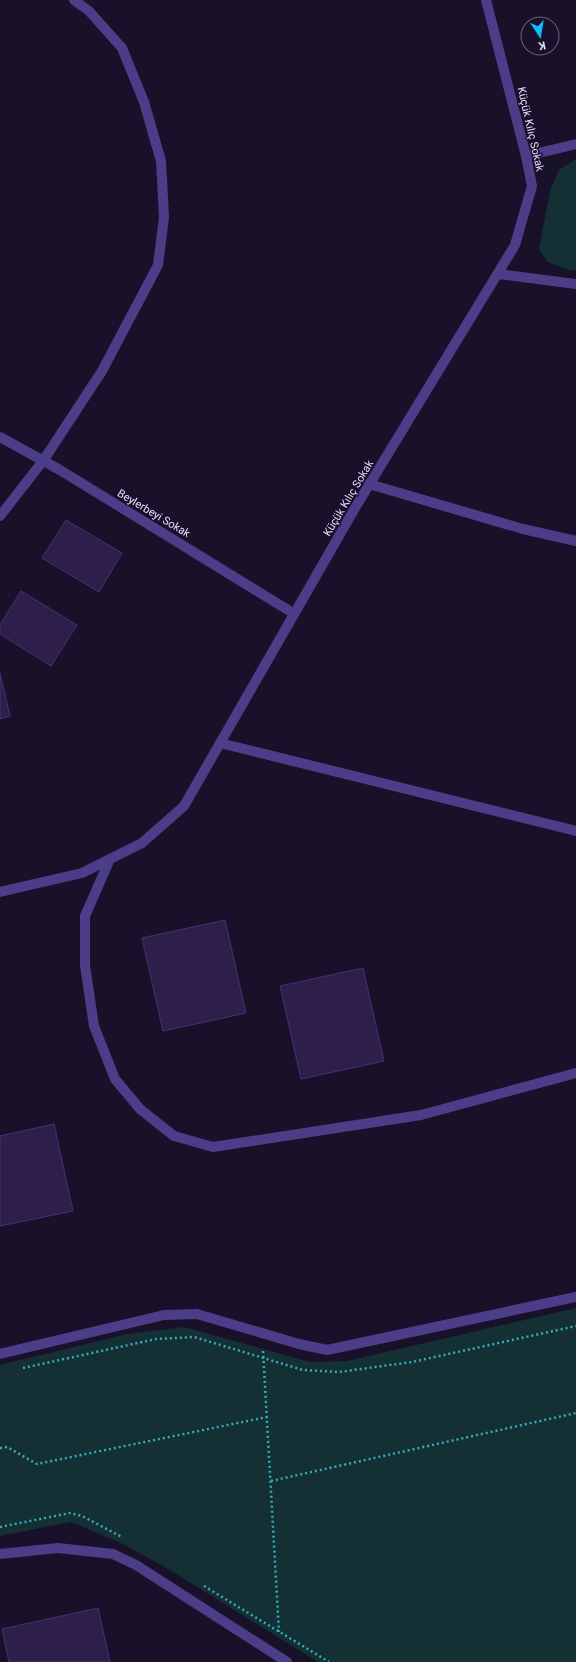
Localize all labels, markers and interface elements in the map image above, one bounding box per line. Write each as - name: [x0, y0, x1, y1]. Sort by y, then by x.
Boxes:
- north arrow: [520, 16, 560, 56]
- text: K: [536, 38, 547, 53]
- street label: Küçük Kılıç Sokak: [514, 86, 547, 173]
- street label: Küçük Kılıç Sokak: [321, 458, 376, 539]
- street label: Beylerbeyi Sokak: [115, 487, 193, 540]

